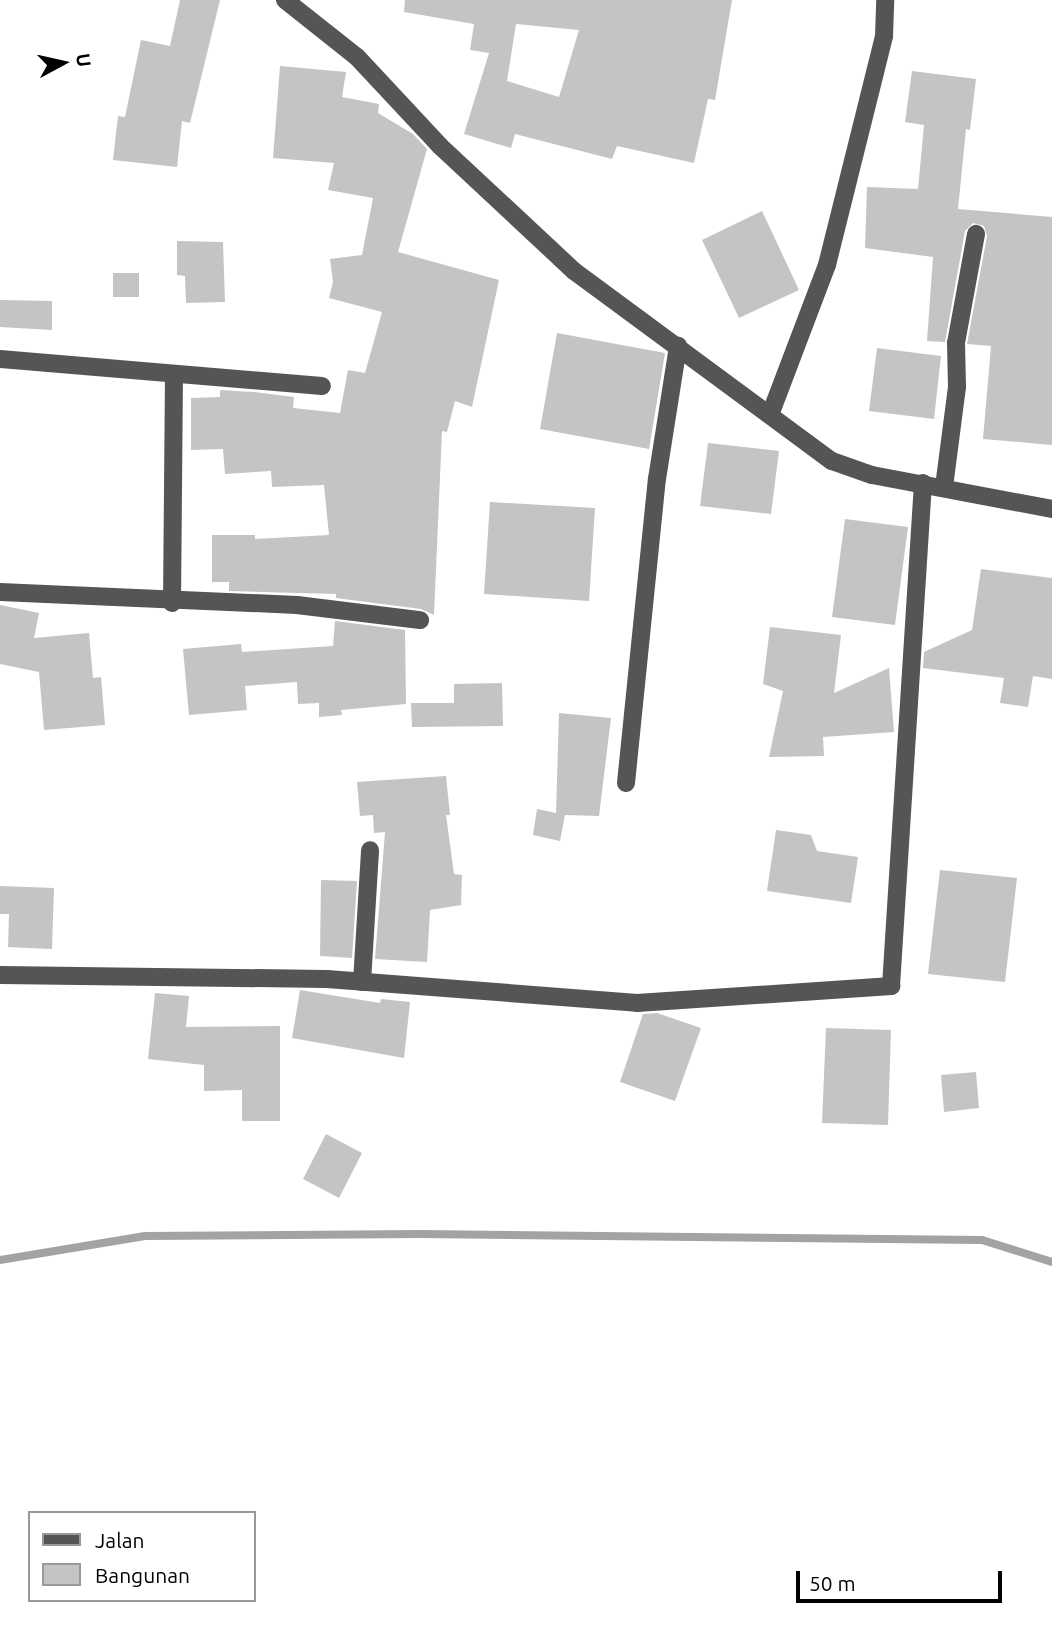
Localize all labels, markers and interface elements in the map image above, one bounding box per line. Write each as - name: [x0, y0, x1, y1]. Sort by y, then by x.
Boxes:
- north arrow: [28, 28, 98, 98]
- text: U: [72, 52, 96, 68]
- legend: [28, 1511, 256, 1602]
- text: Jalan: [95, 1528, 144, 1552]
- scale bar: [800, 1556, 1006, 1600]
- text: Bangunan: [95, 1563, 190, 1587]
- text: 50 m: [809, 1571, 856, 1595]

